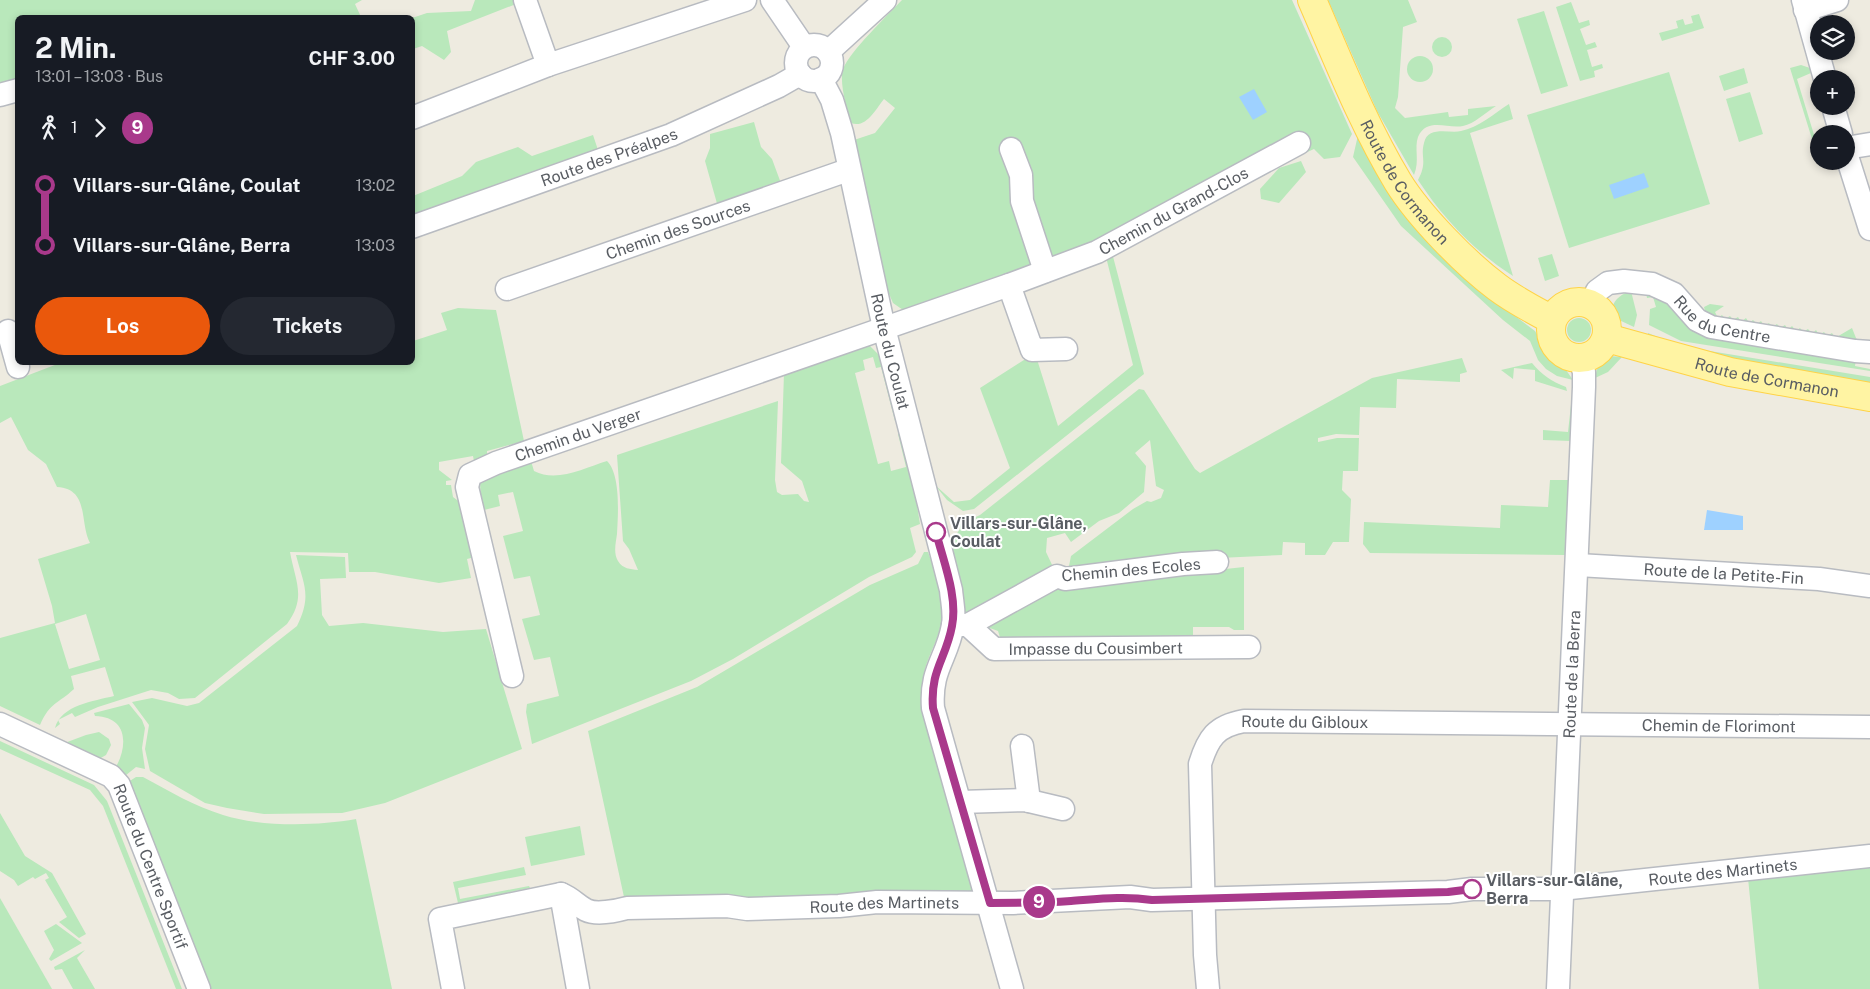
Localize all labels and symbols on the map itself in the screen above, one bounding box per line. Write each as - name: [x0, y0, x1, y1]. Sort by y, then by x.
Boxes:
- street label: Route de Cormanon: [1357, 116, 1453, 248]
- street label: Route des Préalpes: [538, 124, 680, 190]
- street label: Chemin du Grand-Clos: [1095, 163, 1251, 259]
- street label: Chemin des Sources: [603, 195, 753, 263]
- street label: Route du Coulat: [867, 291, 914, 412]
- street label: Rue du Centre: [1670, 291, 1772, 346]
- street label: Route de Cormanon: [1693, 353, 1841, 401]
- street label: Chemin du Verger: [512, 404, 644, 465]
- place label: Villars-sur-Glâne, Coulat: [950, 514, 1087, 551]
- marker: Villars-sur-Glâne, Coulat: [926, 522, 946, 542]
- street label: Chemin des Ecoles: [1061, 554, 1201, 586]
- street label: Route de la Petite-Fin: [1643, 559, 1804, 588]
- street label: Route de la Berra: [1559, 610, 1584, 739]
- street label: Impasse du Cousimbert: [1008, 638, 1183, 658]
- street label: Route du Gibloux: [1241, 711, 1369, 732]
- street label: Chemin de Florimont: [1642, 715, 1796, 736]
- street label: Route du Centre Sportif: [110, 781, 192, 952]
- street label: Route des Martinets: [1647, 854, 1798, 889]
- place label: Villars-sur-Glâne, Berra: [1486, 871, 1623, 908]
- marker: Villars-sur-Glâne, Berra: [1462, 879, 1482, 899]
- line badge: 9: [1023, 886, 1055, 918]
- street label: Route des Martinets: [809, 892, 959, 916]

